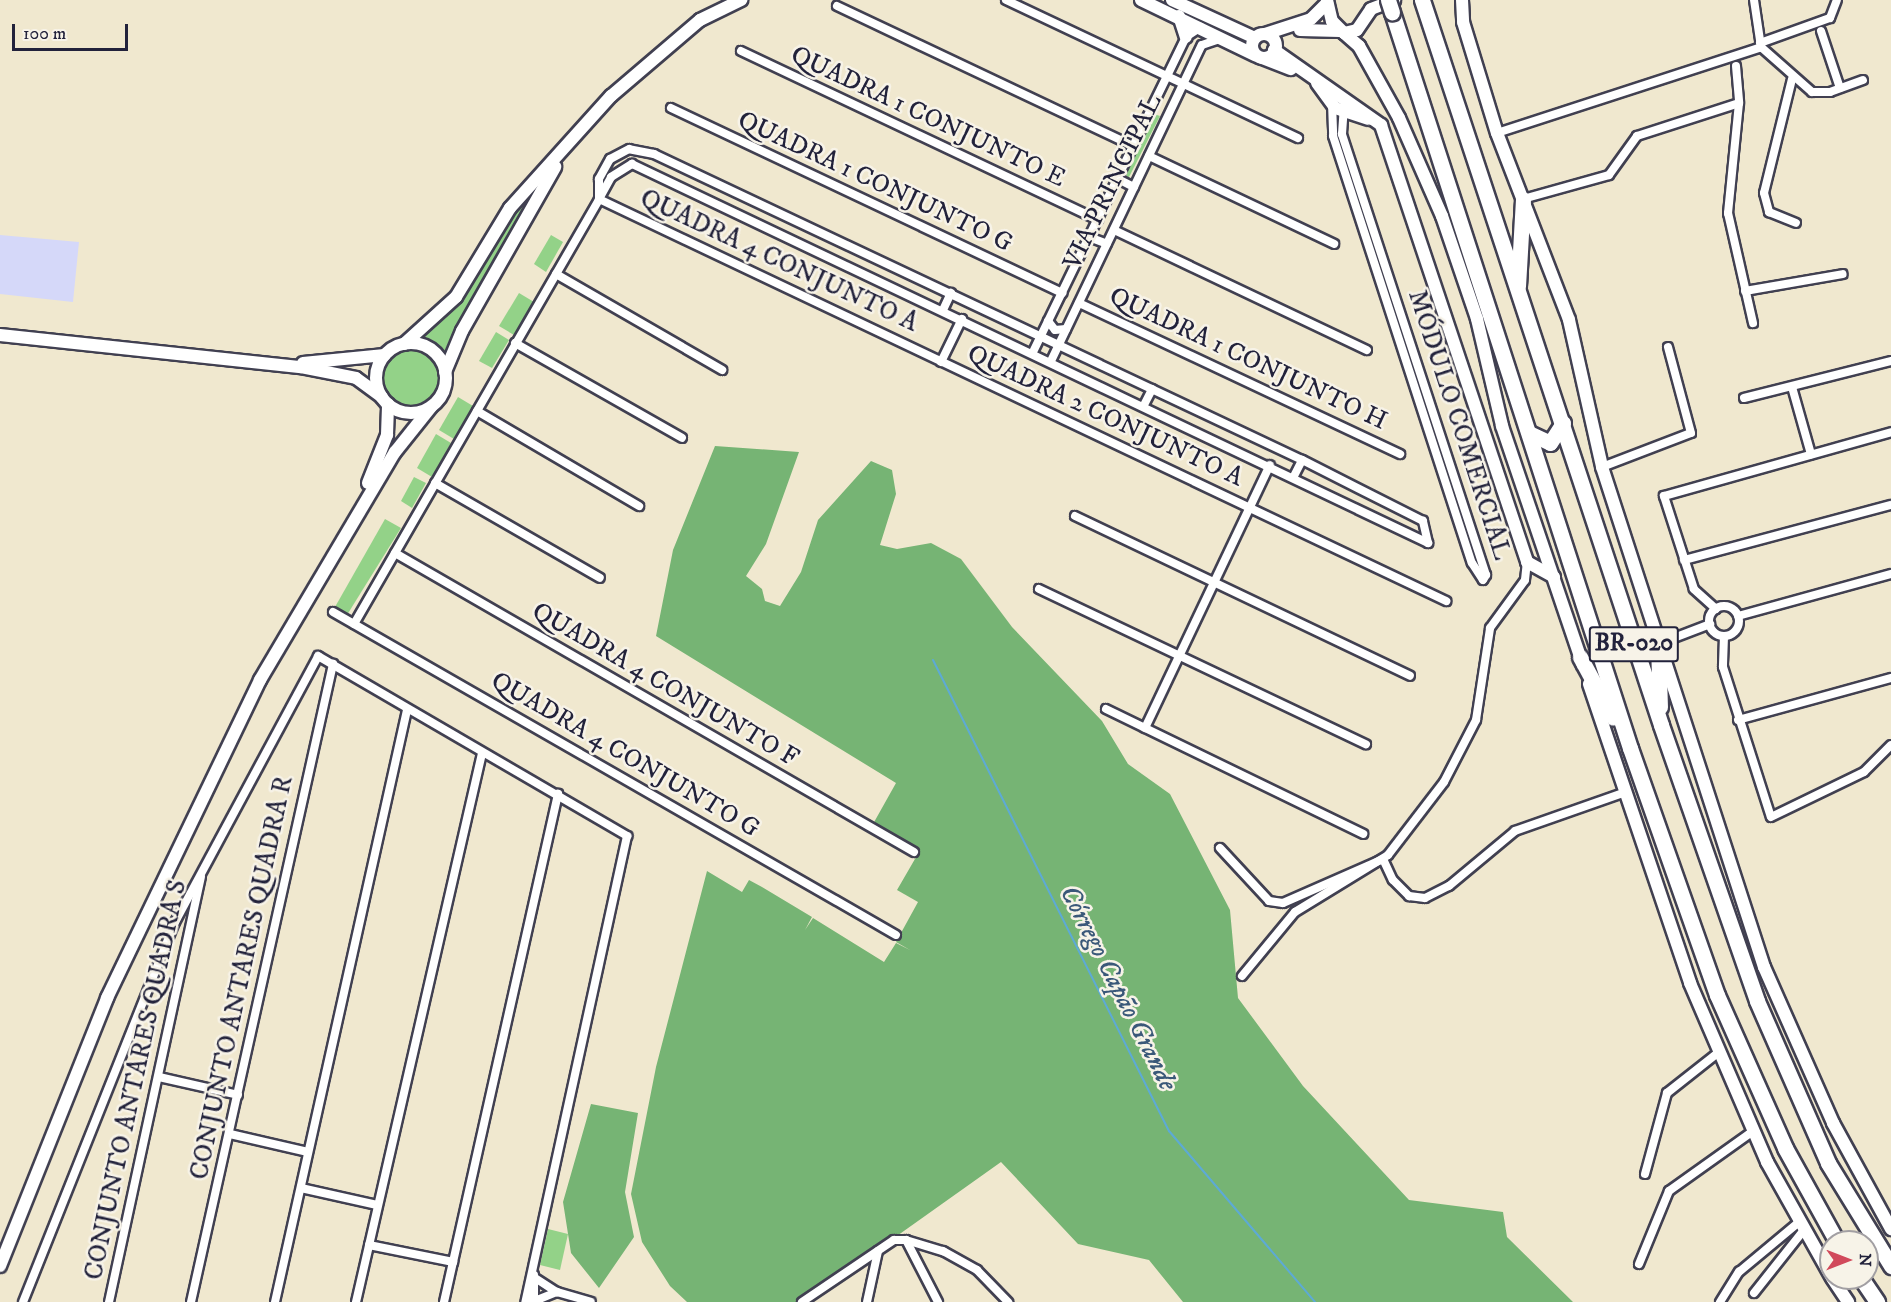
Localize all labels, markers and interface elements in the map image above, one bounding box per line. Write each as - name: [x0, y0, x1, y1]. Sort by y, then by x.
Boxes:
- scale bar: [15, 12, 130, 50]
- text: 100 m: [23, 23, 66, 45]
- street label: QUADRA 1 CONJUNTO E: [786, 40, 1070, 194]
- street label: VIA PRINCIPAL: [1057, 89, 1169, 275]
- street label: QUADRA 1 CONJUNTO G: [733, 105, 1017, 259]
- street label: QUADRA 4 CONJUNTO A: [635, 183, 923, 339]
- street label: QUADRA 1 CONJUNTO H: [1104, 281, 1392, 437]
- street label: MÓDULO COMERCIAL: [1401, 286, 1517, 564]
- street label: QUADRA 2 CONJUNTO A: [962, 338, 1248, 494]
- street label: QUADRA 4 CONJUNTO F: [526, 596, 804, 774]
- road number: BR-020: [1588, 623, 1680, 665]
- street label: QUADRA 4 CONJUNTO G: [485, 665, 765, 845]
- street label: CONJUNTO ANTARES QUADRA R: [184, 773, 300, 1183]
- street label: CONJUNTO ANTARES QUADRA S: [78, 877, 194, 1283]
- water label: Córrego Capão Grande: [1052, 880, 1184, 1096]
- north arrow: [1819, 1230, 1879, 1290]
- text: N: [1855, 1253, 1875, 1267]

